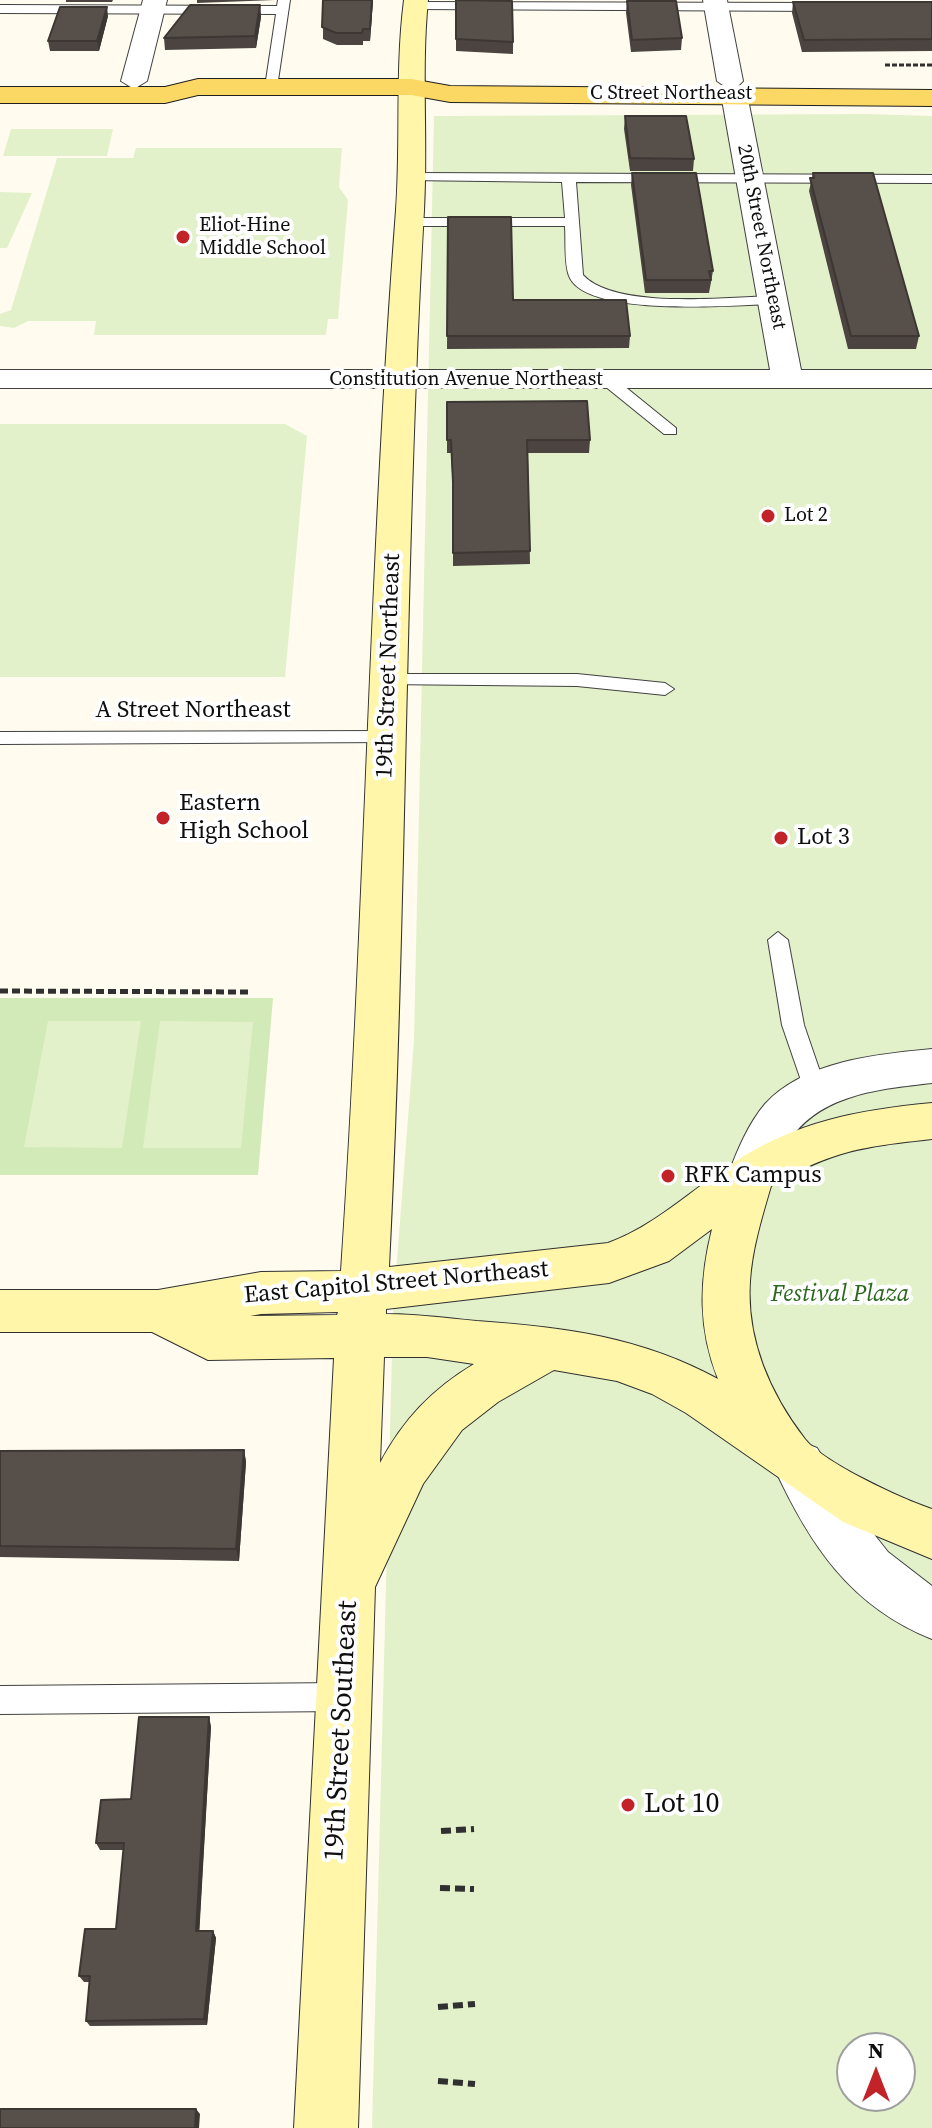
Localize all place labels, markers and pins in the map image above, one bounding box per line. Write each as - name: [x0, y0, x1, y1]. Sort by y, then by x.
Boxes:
- place label: Eliot-Hine Middle School: [199, 214, 326, 261]
- marker: Eliot-Hine Middle School: [174, 228, 192, 246]
- place label: Lot 2: [784, 504, 828, 528]
- marker: Lot 2: [759, 507, 777, 525]
- place label: Eastern High School: [179, 790, 309, 846]
- marker: Eastern High School: [154, 809, 172, 827]
- place label: Lot 3: [797, 824, 850, 852]
- marker: Lot 3: [772, 829, 790, 847]
- place label: RFK Campus: [684, 1162, 822, 1190]
- marker: RFK Campus: [659, 1167, 677, 1185]
- place label: Lot 10: [644, 1788, 719, 1822]
- marker: Lot 10: [619, 1796, 637, 1814]

